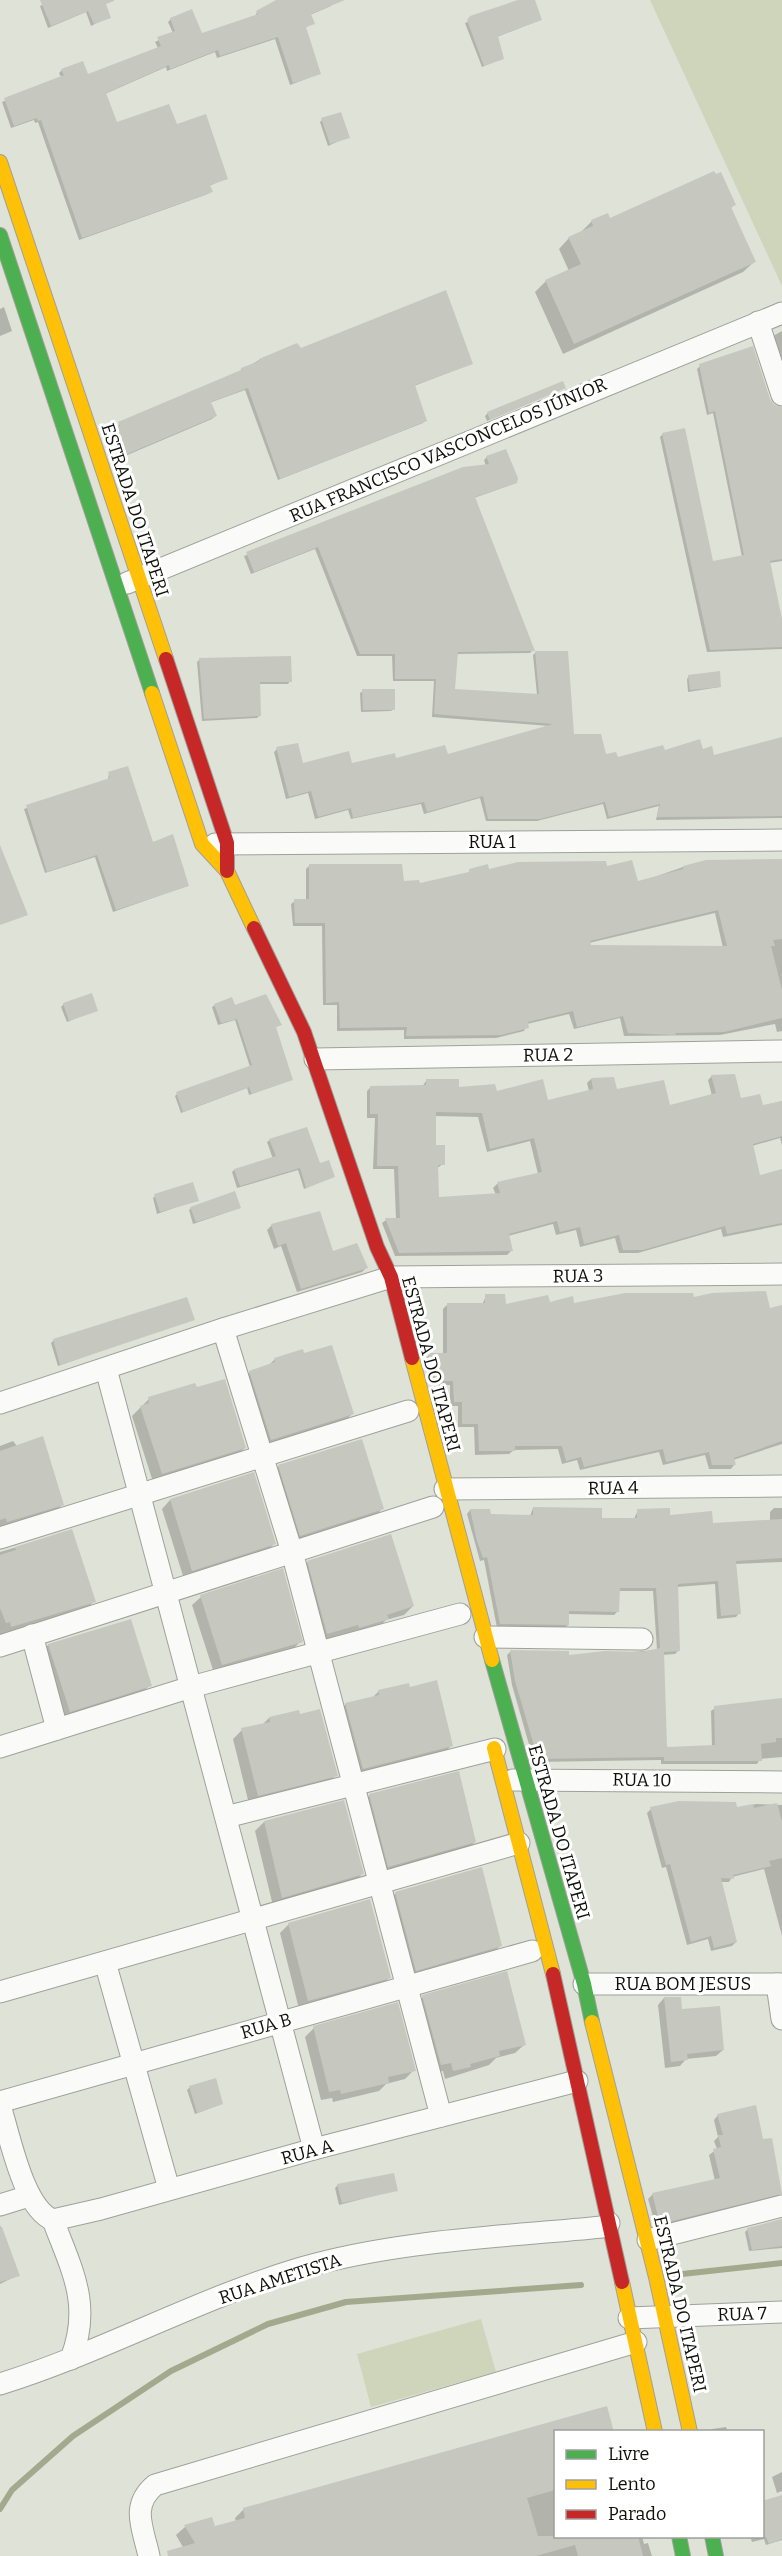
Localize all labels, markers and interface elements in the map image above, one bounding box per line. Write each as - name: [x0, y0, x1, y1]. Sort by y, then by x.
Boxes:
- street label: RUA FRANCISCO VASCONCELOS JÚNIOR: [286, 372, 610, 527]
- street label: ESTRADA DO ITAPERI: [97, 421, 173, 599]
- street label: RUA 1: [468, 831, 517, 853]
- street label: RUA 2: [523, 1044, 573, 1066]
- street label: RUA 3: [552, 1265, 604, 1287]
- street label: ESTRADA DO ITAPERI: [397, 1274, 465, 1454]
- street label: RUA 4: [587, 1477, 639, 1499]
- street label: ESTRADA DO ITAPERI: [523, 1742, 595, 1922]
- street label: RUA 10: [612, 1768, 672, 1792]
- street label: RUA BOM JESUS: [615, 1973, 751, 1995]
- street label: RUA B: [238, 2008, 294, 2044]
- street label: RUA A: [278, 2134, 336, 2170]
- street label: ESTRADA DO ITAPERI: [649, 2213, 711, 2395]
- street label: RUA AMETISTA: [216, 2249, 344, 2309]
- street label: RUA 7: [717, 2302, 767, 2326]
- legend: [554, 2430, 764, 2538]
- text: Livre: [608, 2443, 649, 2465]
- text: Lento: [608, 2473, 656, 2495]
- text: Parado: [608, 2503, 666, 2525]

